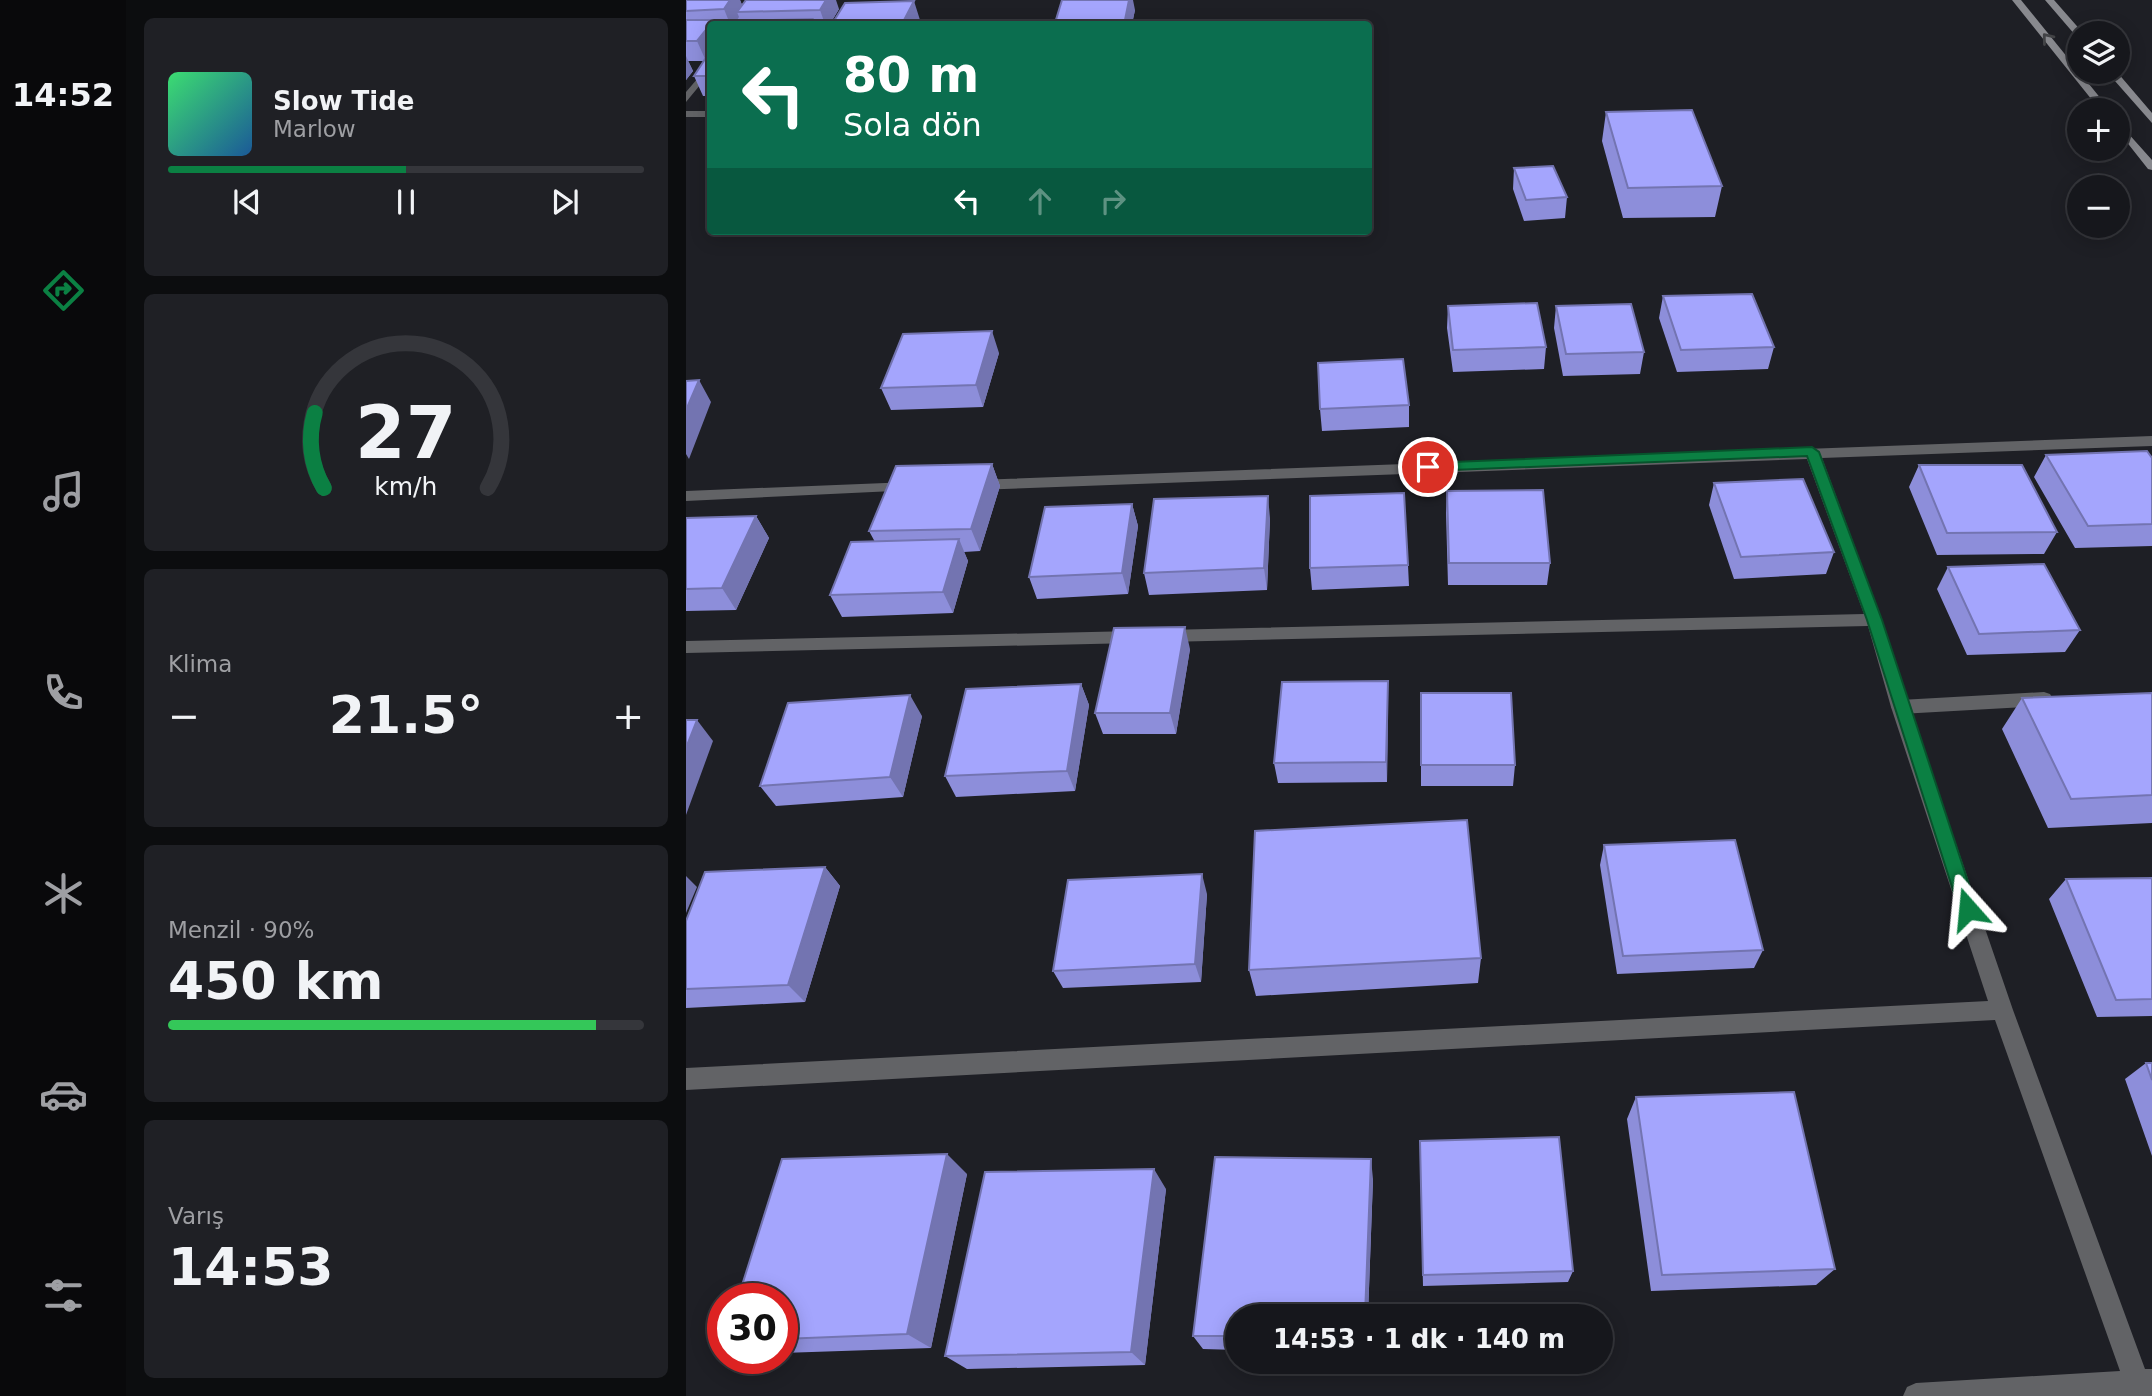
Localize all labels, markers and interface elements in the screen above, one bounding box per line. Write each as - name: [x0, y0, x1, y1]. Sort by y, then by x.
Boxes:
- map controls: [2067, 21, 2130, 238]
- button: layers: [2067, 21, 2130, 84]
- one-way arrow: [2043, 34, 2055, 47]
- text: 80 m: [843, 47, 979, 104]
- icon: left: [728, 49, 819, 140]
- text: 14:52: [12, 76, 114, 114]
- text: Slow Tide: [273, 86, 414, 116]
- button: +: [2067, 98, 2130, 161]
- text: Sola dön: [843, 106, 982, 144]
- text: Marlow: [273, 116, 356, 142]
- button: −: [2067, 175, 2130, 238]
- icon: left: [948, 182, 986, 220]
- icon: ahead: [1021, 182, 1059, 220]
- icon: right: [1094, 182, 1132, 220]
- icon: previous: [228, 183, 266, 221]
- icon: pause: [387, 183, 425, 221]
- icon: next: [546, 183, 584, 221]
- icon: directions: [39, 266, 88, 315]
- text: 27: [355, 391, 457, 476]
- pin: [1398, 437, 1458, 497]
- icon: arrive: [1409, 448, 1447, 486]
- icon: music: [39, 467, 88, 516]
- text: km/h: [374, 472, 438, 501]
- text: Klima: [168, 651, 232, 677]
- icon: phone: [39, 668, 88, 717]
- text: 21.5°: [329, 685, 483, 745]
- text: −: [168, 694, 200, 738]
- text: +: [612, 694, 644, 738]
- icon: climate: [39, 869, 88, 918]
- position arrow: [1931, 872, 2005, 946]
- text: Menzil · 90%: [168, 917, 314, 943]
- text: 450 km: [168, 951, 383, 1011]
- icon: car: [39, 1070, 88, 1119]
- text: Varış: [168, 1203, 224, 1229]
- text: 14:53: [168, 1237, 334, 1297]
- icon: filters: [39, 1271, 88, 1320]
- speed limit sign: 30: [707, 1283, 798, 1374]
- text: 14:53 · 1 dk · 140 m: [1273, 1324, 1565, 1354]

